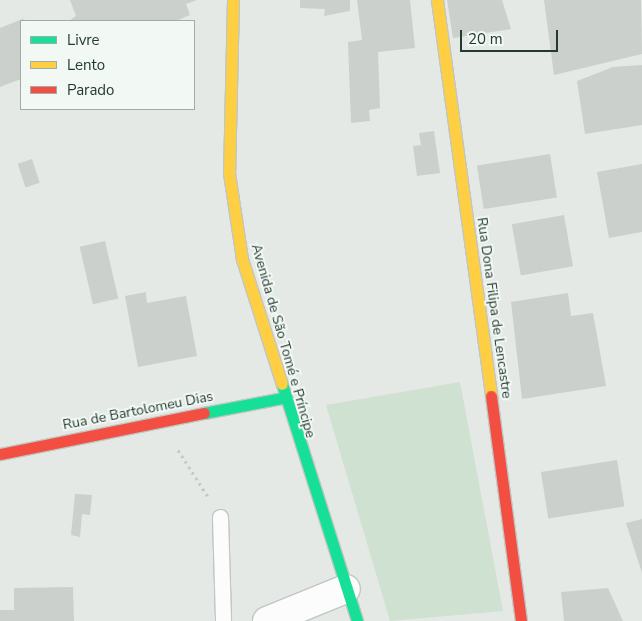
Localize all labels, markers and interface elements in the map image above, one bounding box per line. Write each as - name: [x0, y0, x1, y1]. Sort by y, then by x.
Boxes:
- legend: [20, 20, 195, 110]
- scale bar: [462, 20, 560, 52]
- text: 20 m: [468, 29, 503, 49]
- text: Livre: [67, 30, 100, 50]
- text: Lento: [67, 55, 105, 75]
- text: Parado: [67, 80, 114, 100]
- street label: Rua Dona Filipa de Lencastre: [473, 216, 515, 400]
- street label: Avenida de São Tomé e Príncipe: [247, 242, 319, 440]
- street label: Rua de Bartolomeu Dias: [61, 388, 215, 434]

